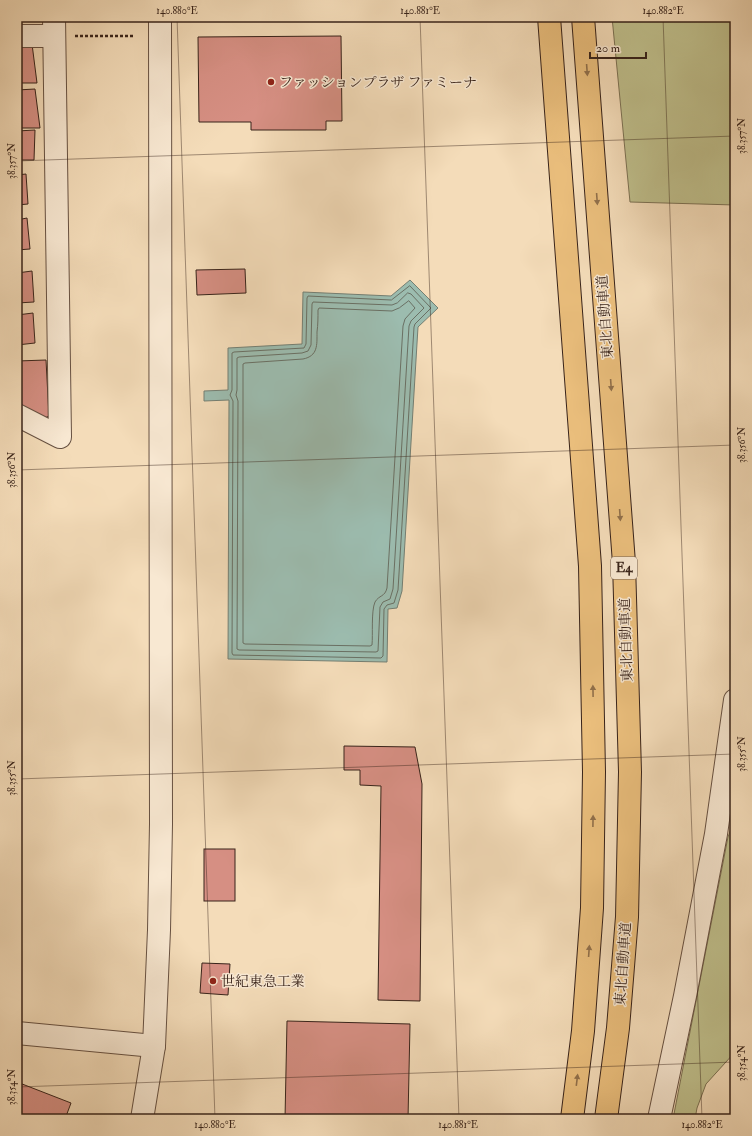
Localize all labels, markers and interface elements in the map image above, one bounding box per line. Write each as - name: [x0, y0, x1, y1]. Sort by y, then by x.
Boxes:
- text: 140.880°E: [156, 5, 198, 17]
- text: 140.881°E: [400, 5, 440, 17]
- text: 140.882°E: [642, 5, 684, 17]
- scale bar: [590, 34, 646, 60]
- text: 20 m: [596, 41, 621, 56]
- one-way arrow: [583, 64, 590, 76]
- place label: ファッションプラザ ファミーナ: [279, 74, 477, 91]
- marker: ファッションプラザ ファミーナ: [266, 77, 276, 87]
- text: 38.357°N: [736, 118, 748, 154]
- text: 38.357°N: [6, 143, 18, 179]
- one-way arrow: [593, 193, 600, 205]
- street label: 東北自動車道: [594, 275, 616, 359]
- one-way arrow: [607, 379, 614, 391]
- text: 38.356°N: [736, 427, 748, 463]
- text: 38.356°N: [6, 452, 18, 488]
- one-way arrow: [617, 509, 624, 521]
- road number: E4: [611, 557, 637, 579]
- street label: 東北自動車道: [616, 598, 636, 682]
- one-way arrow: [589, 685, 596, 697]
- text: 38.355°N: [736, 736, 748, 772]
- text: 38.355°N: [6, 760, 18, 796]
- one-way arrow: [590, 815, 597, 827]
- street label: 東北自動車道: [612, 922, 634, 1006]
- one-way arrow: [585, 945, 592, 957]
- place label: 世紀東急工業: [221, 973, 305, 990]
- marker: 世紀東急工業: [208, 976, 218, 986]
- text: 38.354°N: [736, 1045, 748, 1081]
- text: 38.354°N: [6, 1069, 18, 1105]
- one-way arrow: [574, 1074, 580, 1086]
- text: 140.880°E: [194, 1119, 236, 1131]
- text: 140.881°E: [438, 1119, 478, 1131]
- text: 140.882°E: [681, 1119, 723, 1131]

